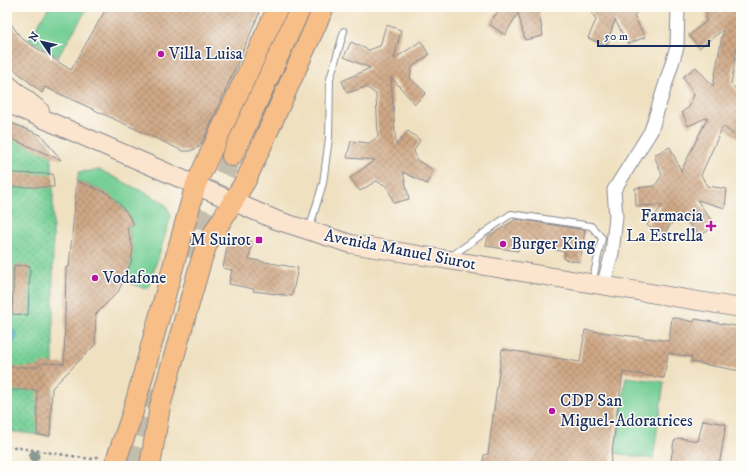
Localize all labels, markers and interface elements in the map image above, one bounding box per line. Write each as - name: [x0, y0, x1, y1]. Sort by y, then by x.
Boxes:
- north arrow: [22, 22, 62, 62]
- scale bar: [598, 22, 709, 48]
- text: N: [26, 29, 43, 45]
- text: 50 m: [604, 29, 628, 44]
- place label: Villa Luisa: [168, 43, 244, 65]
- marker: Villa Luisa: [156, 49, 166, 59]
- place label: Farmacia La Estrella: [626, 205, 704, 247]
- marker: Farmacia La Estrella: [706, 221, 716, 231]
- street label: Avenida Manuel Siurot: [322, 224, 479, 276]
- place label: M Suirot: [190, 229, 252, 251]
- place label: Burger King: [511, 233, 596, 255]
- marker: M Suirot: [254, 235, 264, 245]
- marker: Burger King: [498, 239, 508, 249]
- place label: Vodafone: [102, 267, 166, 289]
- marker: Vodafone: [90, 273, 100, 283]
- place label: CDP San Miguel-Adoratrices: [560, 390, 693, 432]
- marker: CDP San Miguel-Adoratrices: [547, 406, 557, 416]

